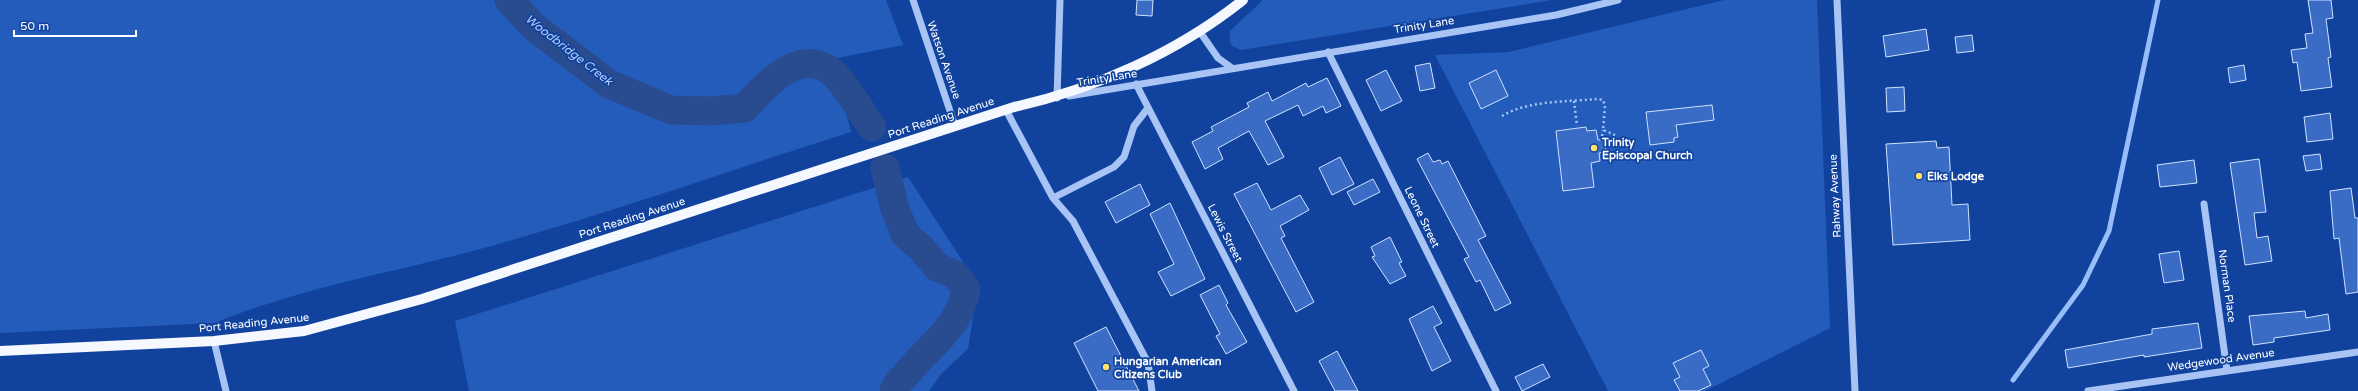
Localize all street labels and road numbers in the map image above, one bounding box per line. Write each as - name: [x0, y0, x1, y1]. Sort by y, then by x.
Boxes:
- street label: Trinity Lane: [1393, 14, 1455, 36]
- street label: Watson Avenue: [925, 19, 963, 101]
- street label: Trinity Lane: [1076, 67, 1138, 89]
- street label: Port Reading Avenue: [886, 95, 996, 141]
- street label: Rahway Avenue: [1826, 154, 1844, 238]
- street label: Leone Street: [1402, 184, 1442, 250]
- street label: Port Reading Avenue: [577, 195, 687, 241]
- street label: Lewis Street: [1205, 202, 1245, 264]
- street label: Norman Place: [2215, 249, 2239, 323]
- street label: Port Reading Avenue: [198, 311, 310, 335]
- street label: Wedgewood Avenue: [2167, 346, 2275, 374]

